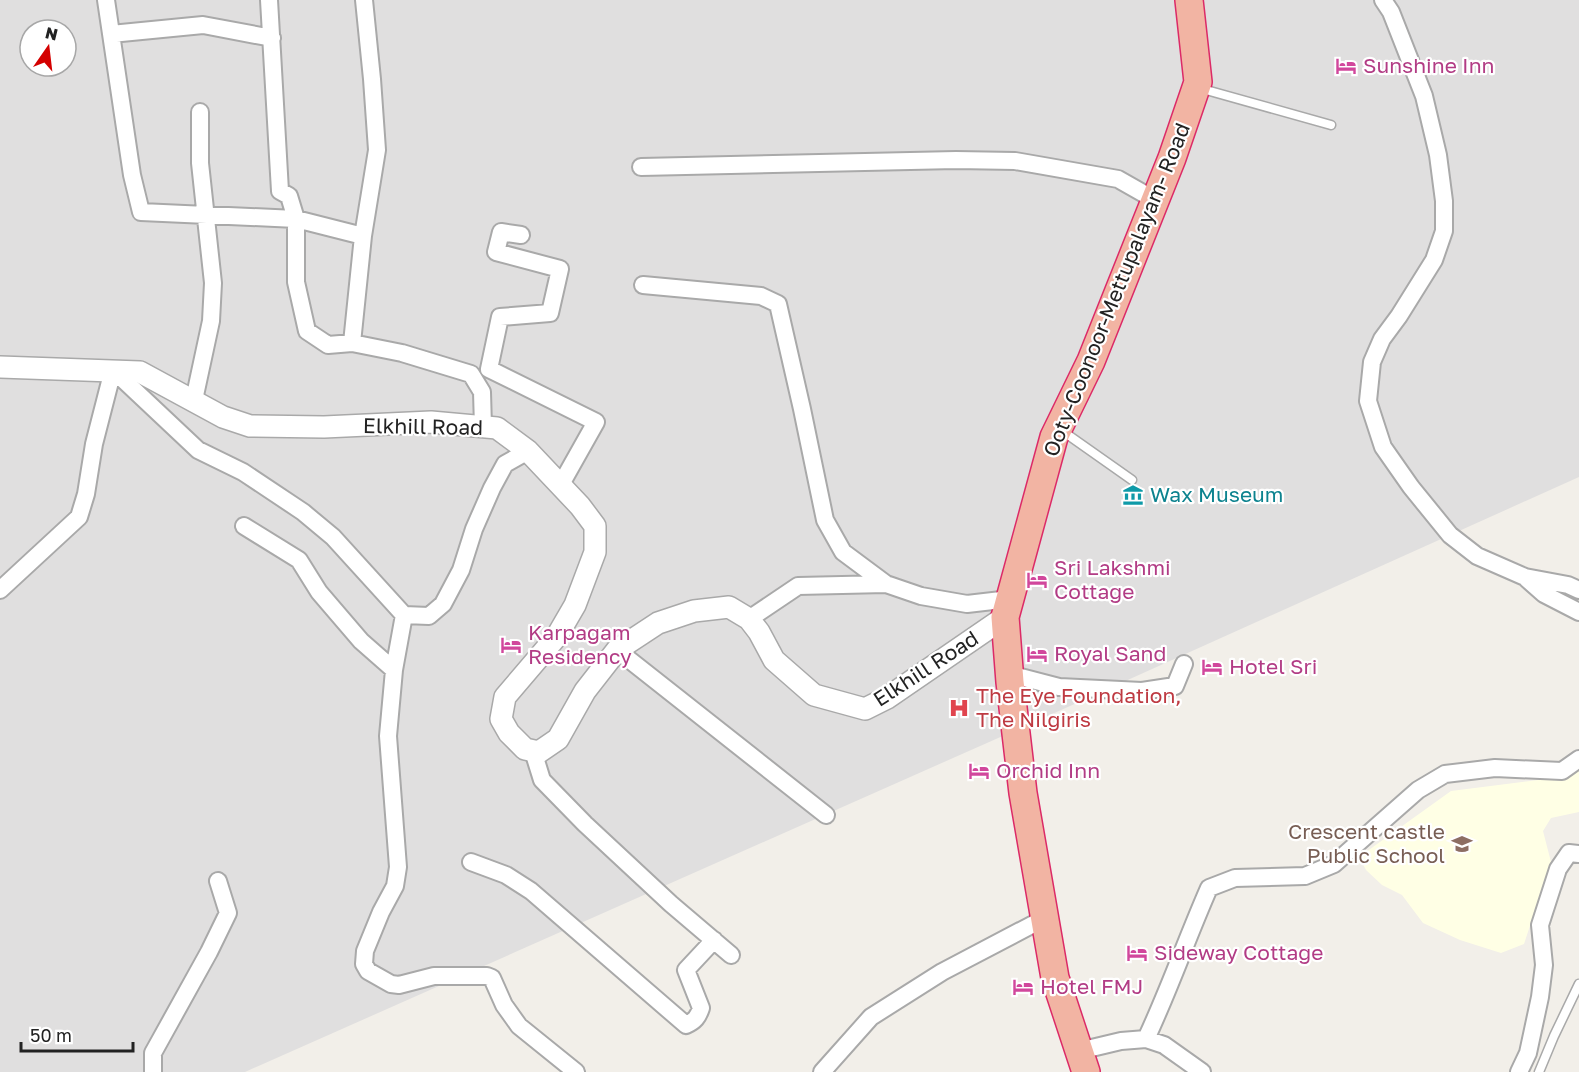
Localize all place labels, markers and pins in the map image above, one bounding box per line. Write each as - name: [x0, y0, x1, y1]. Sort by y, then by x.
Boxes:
- place label: Sunshine Inn: [1363, 52, 1495, 78]
- hotel icon: Sunshine Inn: [1334, 54, 1358, 78]
- place label: Wax Museum: [1150, 481, 1283, 507]
- museum icon: Wax Museum: [1121, 483, 1145, 507]
- place label: Sri Lakshmi Cottage: [1054, 554, 1171, 604]
- hotel icon: Sri Lakshmi Cottage: [1025, 568, 1049, 592]
- place label: Karpagam Residency: [528, 619, 632, 669]
- hotel icon: Karpagam Residency: [499, 633, 523, 657]
- place label: Royal Sand: [1054, 640, 1166, 666]
- hotel icon: Royal Sand: [1025, 642, 1049, 666]
- place label: Hotel Sri: [1229, 653, 1317, 679]
- hotel icon: Hotel Sri: [1200, 655, 1224, 679]
- place label: The Eye Foundation, The Nilgiris: [976, 682, 1182, 732]
- hospital icon: The Eye Foundation, The Nilgiris: [947, 696, 971, 720]
- place label: Orchid Inn: [996, 757, 1100, 783]
- hotel icon: Orchid Inn: [967, 759, 991, 783]
- place label: Crescent castle Public School: [1288, 818, 1445, 868]
- school or university icon: Crescent castle Public School: [1450, 832, 1474, 856]
- place label: Sideway Cottage: [1154, 939, 1323, 965]
- hotel icon: Sideway Cottage: [1125, 941, 1149, 965]
- place label: Hotel FMJ: [1040, 973, 1143, 999]
- hotel icon: Hotel FMJ: [1011, 975, 1035, 999]

